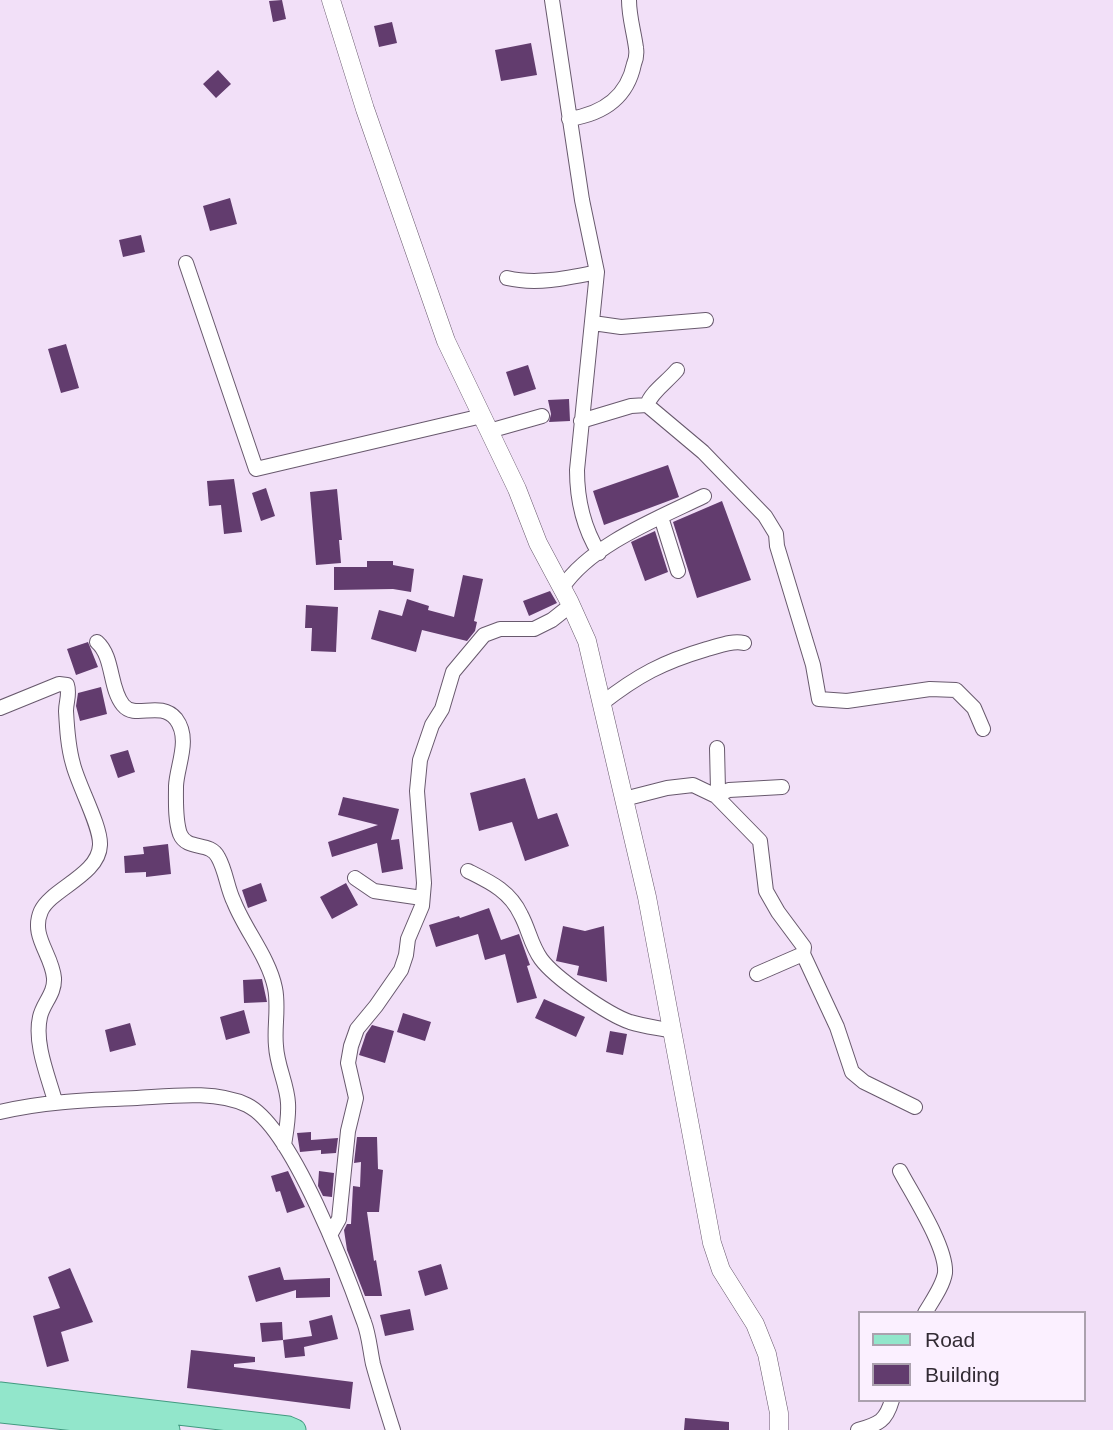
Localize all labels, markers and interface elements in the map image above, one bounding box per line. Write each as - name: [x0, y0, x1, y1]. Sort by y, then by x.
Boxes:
- legend: [858, 1311, 1085, 1402]
- text: Road: [925, 1328, 975, 1351]
- text: Building: [925, 1363, 1000, 1386]

